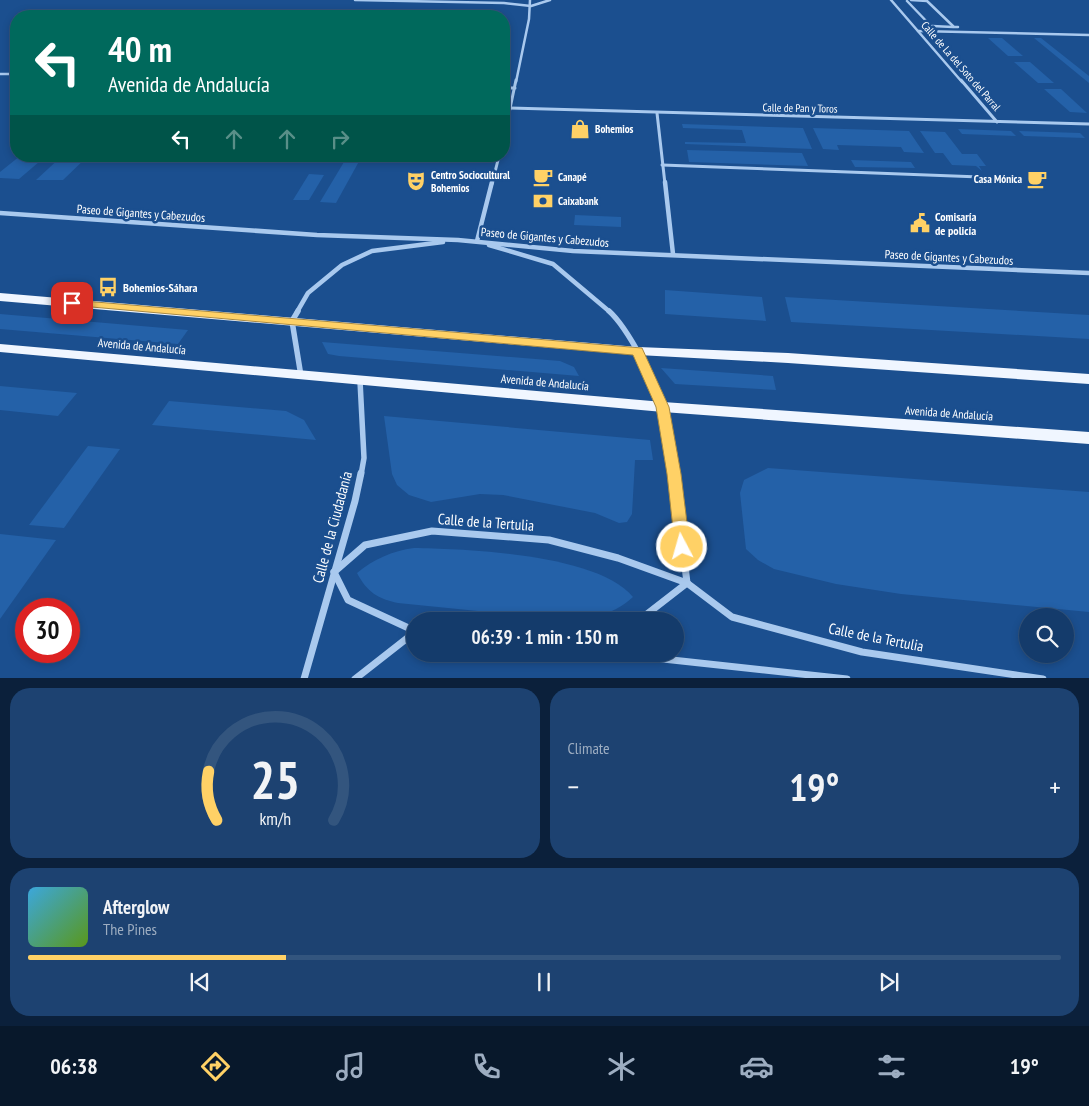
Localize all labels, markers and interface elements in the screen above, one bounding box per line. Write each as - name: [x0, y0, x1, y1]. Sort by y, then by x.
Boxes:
- street label: Calle de La del Soto del Parral: [918, 18, 1004, 114]
- text: 40 m: [108, 26, 172, 72]
- icon: left: [25, 30, 90, 95]
- text: Avenida de Andalucía: [108, 70, 270, 98]
- street label: Calle de Pan y Toros: [762, 100, 838, 116]
- shop icon: Bohemios: [569, 118, 591, 140]
- place label: Bohemios: [595, 122, 634, 136]
- icon: left: [167, 125, 195, 153]
- icon: ahead: [220, 125, 248, 153]
- icon: ahead: [273, 125, 301, 153]
- icon: right: [326, 125, 354, 153]
- cafe icon: Canapé: [532, 166, 554, 188]
- place label: Centro Sociocultural Bohemios: [431, 168, 510, 195]
- cafe icon: Casa Mónica: [1026, 168, 1048, 190]
- theatre icon: Centro Sociocultural Bohemios: [405, 170, 427, 192]
- place label: Canapé: [558, 170, 587, 184]
- place label: Casa Mónica: [974, 172, 1022, 186]
- bank icon: Caixabank: [532, 190, 554, 212]
- place label: Caixabank: [558, 194, 599, 208]
- street label: Paseo de Gigantes y Cabezudos: [76, 201, 206, 225]
- place label: Comisaría de policía: [935, 209, 977, 238]
- public building icon: Comisaría de policía: [909, 212, 931, 234]
- street label: Paseo de Gigantes y Cabezudos: [480, 224, 610, 250]
- street label: Paseo de Gigantes y Cabezudos: [884, 246, 1014, 268]
- bus stop icon: Bohemios-Sáhara: [97, 276, 119, 298]
- place label: Bohemios-Sáhara: [123, 280, 198, 295]
- pin: [51, 282, 93, 324]
- icon: arrive: [58, 289, 86, 317]
- street label: Avenida de Andalucía: [97, 335, 187, 357]
- street label: Avenida de Andalucía: [500, 371, 590, 393]
- street label: Avenida de Andalucía: [904, 402, 994, 424]
- street label: Calle de la Ciudadanía: [308, 469, 356, 585]
- street label: Calle de la Tertulia: [437, 509, 535, 535]
- position arrow: [655, 520, 707, 572]
- speed limit sign: 30: [15, 598, 80, 663]
- map controls: [1019, 608, 1074, 663]
- button: search: [1019, 608, 1074, 663]
- street label: Calle de la Tertulia: [827, 618, 925, 656]
- text: 06:39 · 1 min · 150 m: [472, 625, 618, 649]
- text: Climate: [568, 738, 610, 758]
- text: 25: [250, 746, 300, 813]
- text: 19°: [789, 762, 839, 811]
- text: −: [568, 768, 579, 805]
- text: +: [1049, 768, 1061, 805]
- text: km/h: [259, 807, 291, 830]
- text: Afterglow: [103, 895, 169, 919]
- text: The Pines: [103, 919, 157, 939]
- icon: previous: [186, 968, 214, 996]
- icon: pause: [530, 968, 558, 996]
- icon: next: [875, 968, 903, 996]
- icon: directions: [198, 1049, 233, 1084]
- icon: music: [333, 1049, 368, 1084]
- icon: phone: [469, 1049, 504, 1084]
- icon: climate: [604, 1049, 639, 1084]
- icon: car: [739, 1049, 774, 1084]
- icon: filters: [874, 1049, 909, 1084]
- text: 06:38: [50, 1052, 98, 1080]
- text: 19°: [1010, 1052, 1039, 1080]

